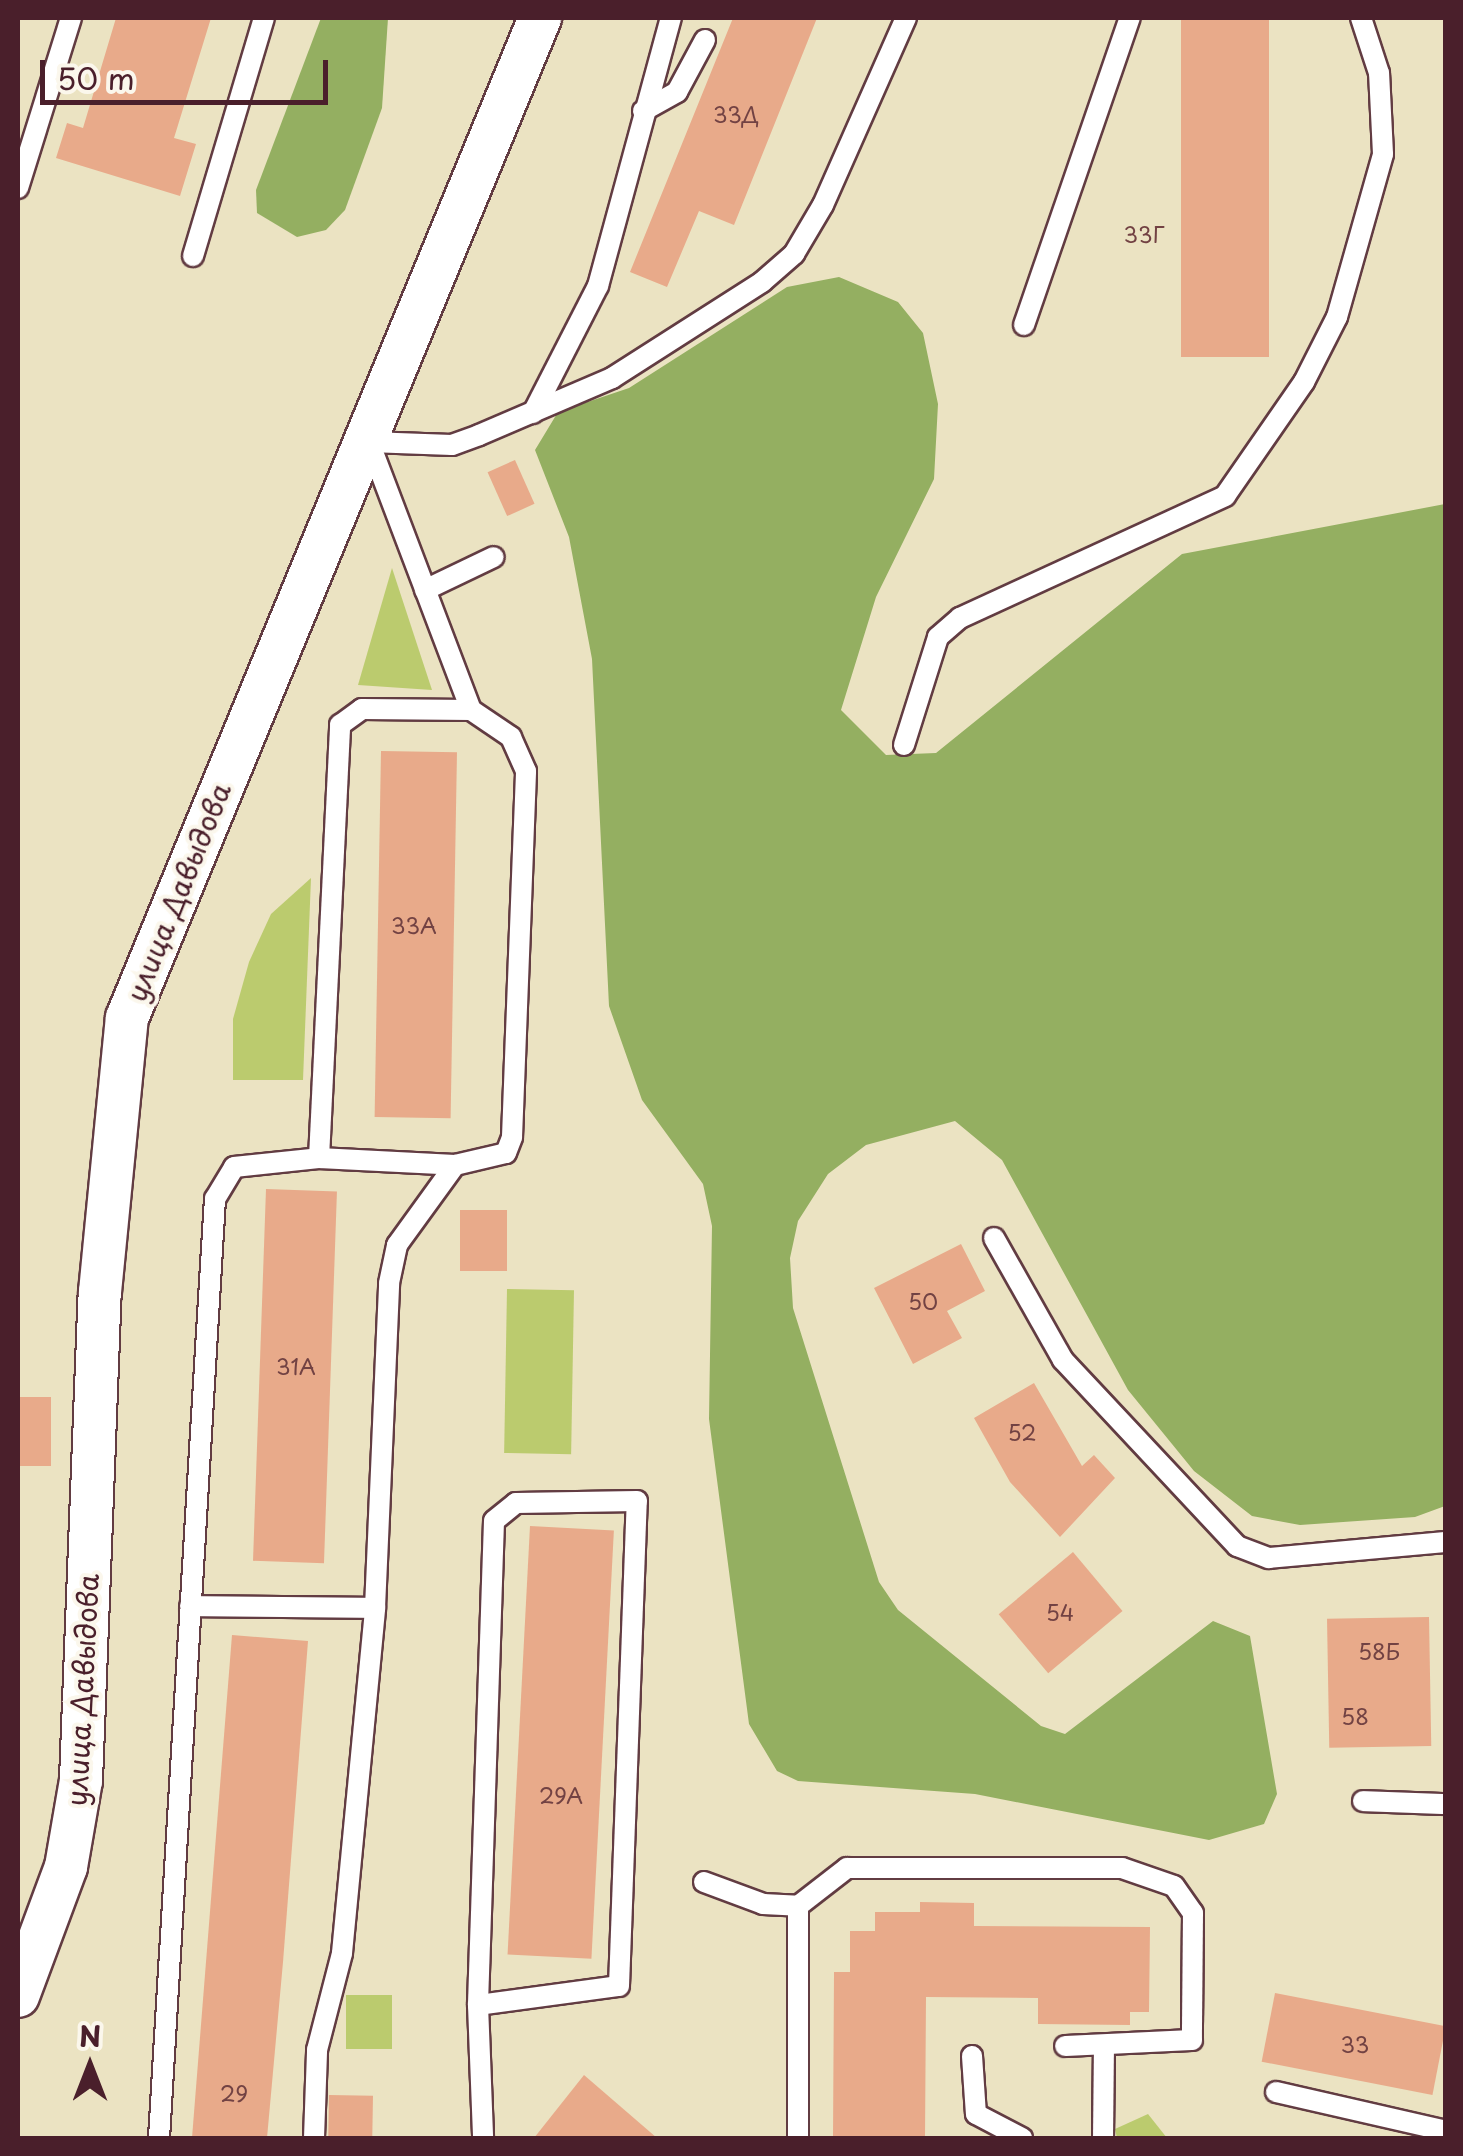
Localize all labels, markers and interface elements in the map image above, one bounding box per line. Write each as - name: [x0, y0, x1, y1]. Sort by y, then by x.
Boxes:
- scale bar: [45, 40, 332, 102]
- text: 50 m: [57, 55, 135, 100]
- house number: 33Д: [713, 101, 759, 127]
- house number: 33Г: [1124, 221, 1164, 247]
- street label: улица Давыдова: [118, 777, 238, 1007]
- house number: 33А: [391, 912, 437, 938]
- house number: 50: [908, 1288, 938, 1314]
- house number: 31А: [276, 1353, 316, 1379]
- house number: 52: [1007, 1419, 1037, 1445]
- street label: улица Давыдова: [59, 1572, 105, 1808]
- house number: 54: [1046, 1599, 1074, 1625]
- house number: 58Б: [1358, 1638, 1400, 1664]
- house number: 58: [1341, 1703, 1369, 1729]
- house number: 29А: [539, 1782, 583, 1808]
- text: N: [79, 2014, 101, 2057]
- north arrow: [40, 2016, 140, 2116]
- house number: 33: [1341, 2031, 1369, 2057]
- house number: 29: [220, 2080, 248, 2106]

